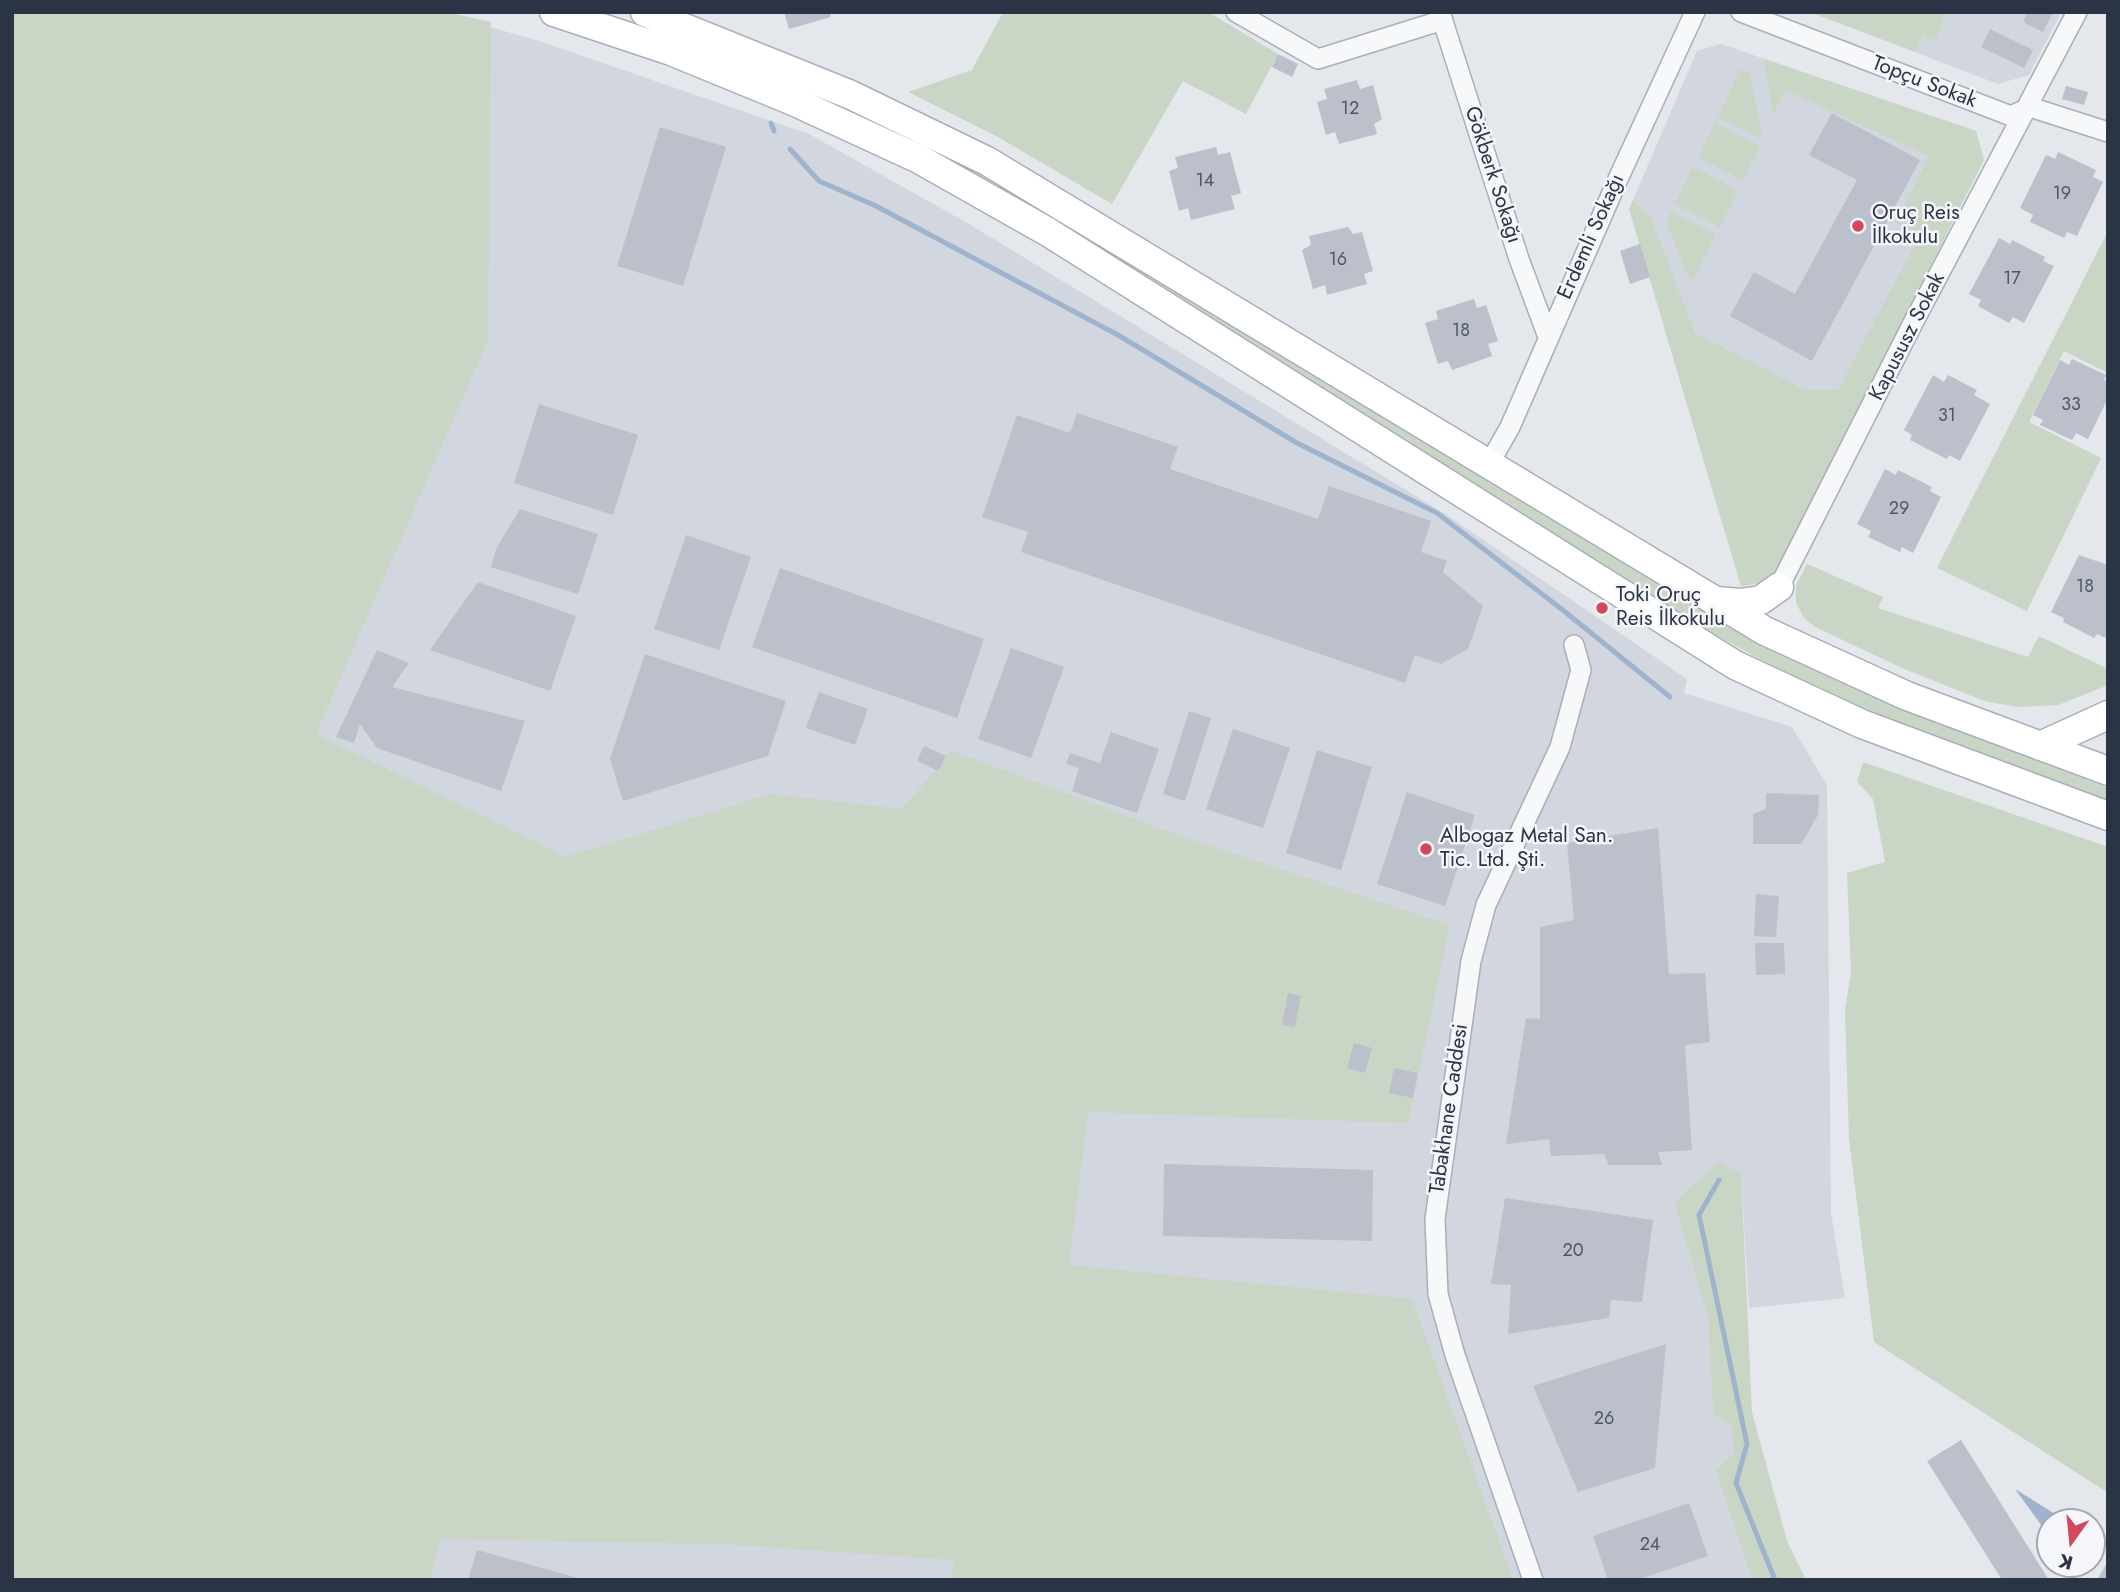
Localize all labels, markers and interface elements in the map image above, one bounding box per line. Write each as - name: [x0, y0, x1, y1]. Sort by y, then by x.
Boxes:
- street label: Topçu Sokak: [1868, 52, 1980, 114]
- house number: 12: [1341, 99, 1359, 121]
- street label: Gökberk Sokağı: [1458, 103, 1526, 247]
- house number: 14: [1196, 171, 1214, 193]
- street label: Erdemli Sokağı: [1553, 171, 1631, 303]
- house number: 19: [2053, 184, 2071, 206]
- place label: Oruç Reis İlkokulu: [1872, 201, 1960, 251]
- marker: Oruç Reis İlkokulu: [1850, 218, 1866, 234]
- house number: 16: [1329, 250, 1347, 272]
- street label: Kapususz Sokak: [1865, 269, 1951, 405]
- house number: 17: [2003, 269, 2021, 291]
- house number: 18: [1452, 321, 1470, 343]
- house number: 33: [2061, 395, 2081, 417]
- house number: 31: [1938, 406, 1956, 428]
- house number: 29: [1889, 499, 1909, 521]
- house number: 18: [2076, 577, 2094, 599]
- place label: Toki Oruç Reis İlkokulu: [1616, 583, 1725, 633]
- marker: Toki Oruç Reis İlkokulu: [1594, 600, 1610, 616]
- place label: Albogaz Metal San. Tic. Ltd. Şti.: [1440, 824, 1613, 874]
- marker: Albogaz Metal San. Tic. Ltd. Şti.: [1418, 841, 1434, 857]
- street label: Tabakhane Caddesi: [1426, 1022, 1474, 1196]
- house number: 20: [1562, 1241, 1584, 1263]
- house number: 26: [1594, 1409, 1614, 1431]
- north arrow: [2036, 1508, 2106, 1578]
- house number: 24: [1640, 1535, 1660, 1557]
- text: K: [2056, 1547, 2076, 1577]

